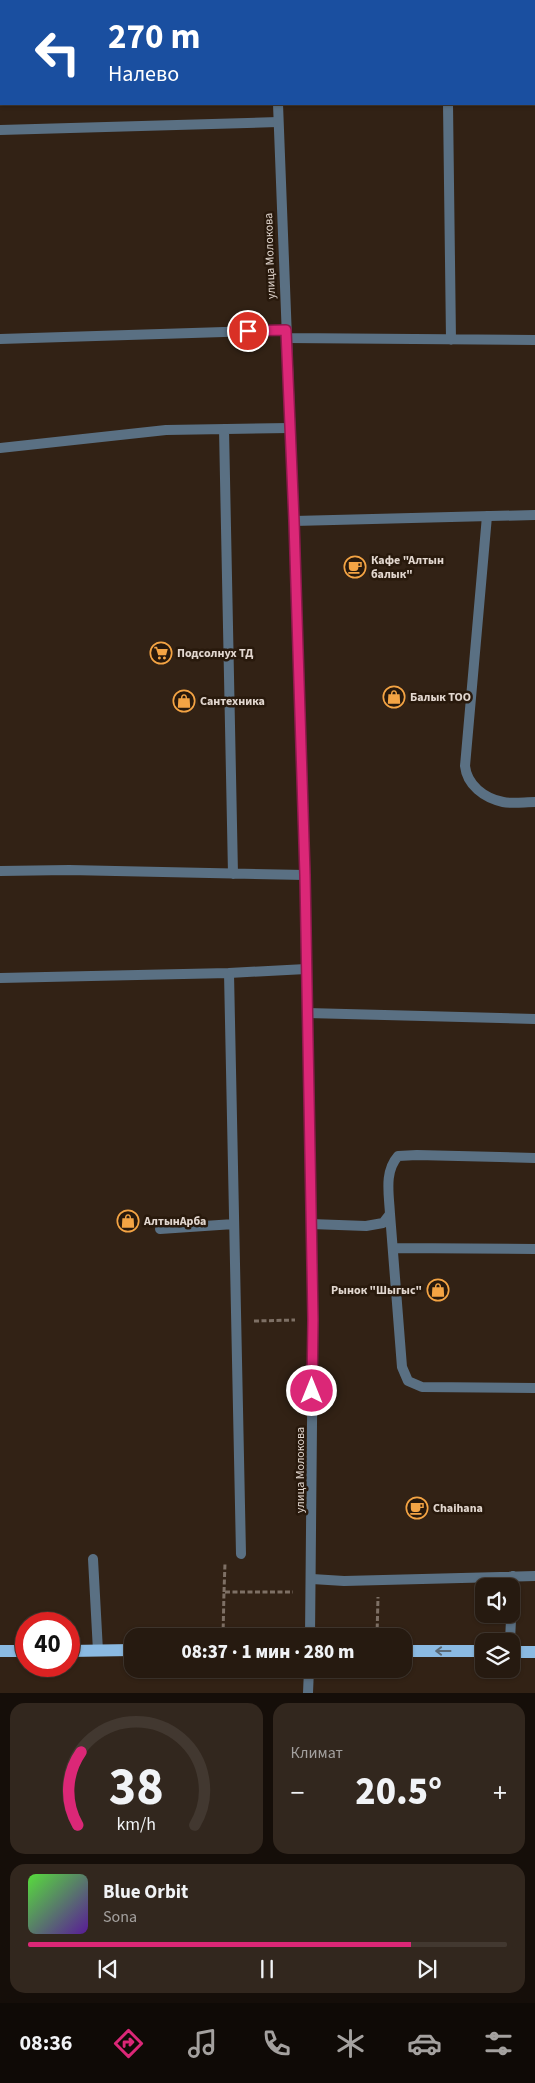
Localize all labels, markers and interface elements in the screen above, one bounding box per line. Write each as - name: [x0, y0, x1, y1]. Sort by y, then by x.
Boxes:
- text: 270 m: [108, 12, 200, 62]
- icon: left: [25, 20, 90, 85]
- text: Налево: [108, 58, 179, 90]
- street label: улица Молокова: [260, 213, 280, 299]
- pin: [227, 310, 269, 352]
- icon: arrive: [234, 317, 262, 345]
- place label: Кафе "Алтын балык": [371, 552, 444, 583]
- cafe icon: Кафе "Алтын балык": [343, 555, 367, 579]
- supermarket icon: Подсолнух ТД: [149, 641, 173, 665]
- place label: Подсолнух ТД: [177, 645, 253, 662]
- shop icon: Балык ТОО: [382, 685, 406, 709]
- shop icon: Сантехника: [172, 689, 196, 713]
- place label: Балык ТОО: [410, 689, 471, 706]
- place label: Сантехника: [200, 693, 265, 710]
- shop icon: АлтынАрба: [116, 1209, 140, 1233]
- place label: АлтынАрба: [143, 1213, 206, 1230]
- shop icon: Рынок "Шыгыс": [426, 1278, 450, 1302]
- place label: Рынок "Шыгыс": [331, 1282, 422, 1299]
- position arrow: [285, 1364, 337, 1416]
- street label: улица Молокова: [292, 1427, 309, 1513]
- cafe icon: Chaihana: [405, 1496, 429, 1520]
- place label: Chaihana: [433, 1500, 483, 1517]
- map controls: [475, 1578, 520, 1678]
- button: sound: [475, 1578, 520, 1623]
- speed limit sign: 40: [15, 1612, 80, 1677]
- button: layers: [475, 1633, 520, 1678]
- text: 08:37 · 1 мин · 280 m: [182, 1639, 354, 1666]
- one-way arrow: [435, 1646, 452, 1656]
- text: Климат: [291, 1742, 343, 1764]
- text: 38: [109, 1751, 164, 1825]
- text: 20.5°: [355, 1765, 442, 1819]
- text: −: [291, 1773, 304, 1813]
- text: +: [493, 1773, 507, 1813]
- text: km/h: [116, 1812, 156, 1837]
- text: Blue Orbit: [103, 1879, 188, 1906]
- text: Sona: [103, 1906, 137, 1928]
- icon: previous: [94, 1955, 122, 1983]
- icon: pause: [253, 1955, 281, 1983]
- icon: next: [413, 1955, 441, 1983]
- icon: directions: [111, 2026, 146, 2061]
- icon: music: [185, 2026, 220, 2061]
- icon: phone: [259, 2026, 294, 2061]
- icon: climate: [333, 2026, 368, 2061]
- icon: car: [407, 2026, 442, 2061]
- icon: filters: [481, 2026, 516, 2061]
- text: 08:36: [19, 2027, 73, 2059]

